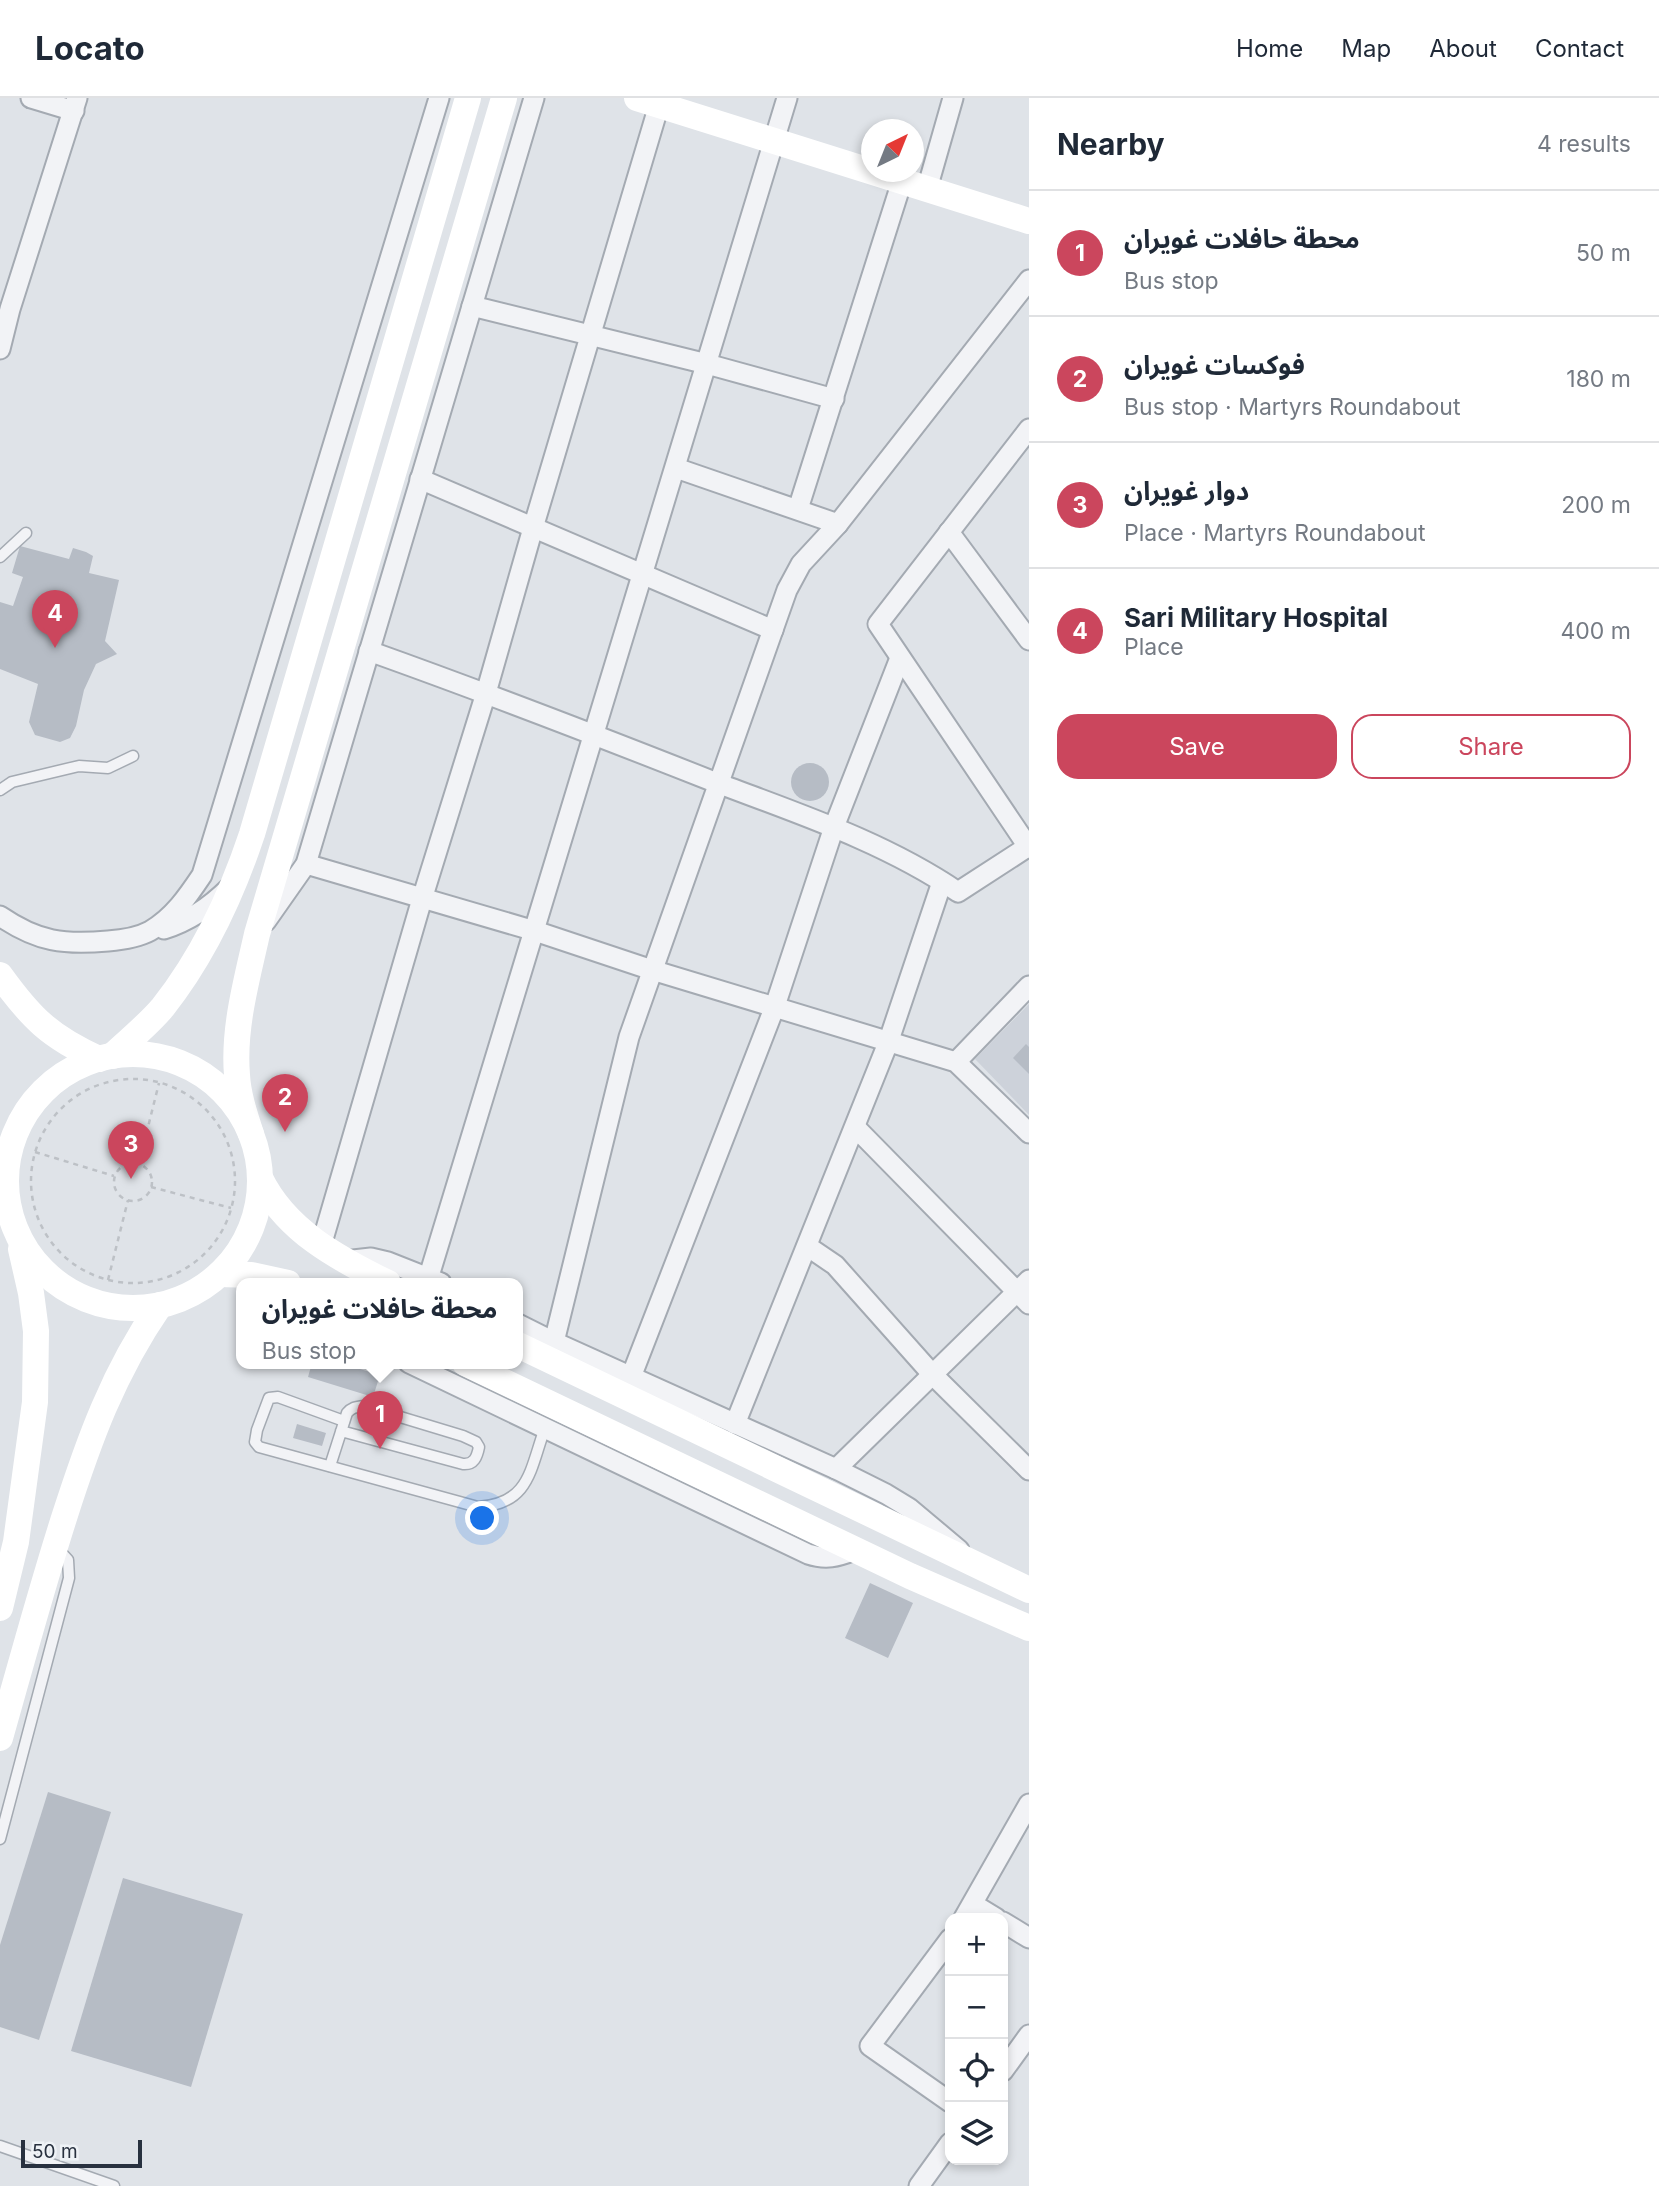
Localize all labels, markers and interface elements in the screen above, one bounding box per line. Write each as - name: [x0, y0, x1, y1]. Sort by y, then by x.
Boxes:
- text: Locato: [35, 28, 145, 68]
- text: Home: [1236, 34, 1303, 63]
- text: Map: [1341, 34, 1391, 63]
- text: About: [1429, 34, 1497, 63]
- text: Contact: [1535, 34, 1624, 63]
- north arrow: [861, 119, 924, 182]
- text: Nearby: [1057, 126, 1165, 162]
- text: 4 results: [1537, 130, 1631, 158]
- text: محطة حافلات غويران: [1124, 223, 1360, 254]
- text: 1: [1075, 239, 1085, 267]
- text: 50 m: [1576, 239, 1631, 267]
- text: Bus stop: [1124, 267, 1219, 295]
- text: فوكسات غويران: [1124, 349, 1305, 380]
- text: 2: [1073, 365, 1087, 393]
- text: 180 m: [1566, 365, 1631, 393]
- text: Bus stop · Martyrs Roundabout: [1124, 393, 1460, 421]
- text: دوار غويران: [1124, 475, 1249, 506]
- text: 3: [1073, 491, 1087, 519]
- text: 200 m: [1561, 491, 1631, 519]
- text: Place · Martyrs Roundabout: [1124, 519, 1426, 547]
- pin: 4: [32, 590, 78, 648]
- text: Sari Military Hospital: [1124, 602, 1388, 633]
- text: 4: [1072, 617, 1088, 645]
- text: 400 m: [1561, 617, 1631, 645]
- text: Place: [1124, 633, 1184, 661]
- button: Save: [1057, 714, 1337, 779]
- button: Share: [1351, 714, 1631, 779]
- pin: 2: [262, 1074, 308, 1132]
- pin: 3: [108, 1121, 154, 1179]
- popup: [236, 1278, 523, 1369]
- text: محطة حافلات غويران: [262, 1293, 497, 1324]
- text: Bus stop: [262, 1337, 356, 1365]
- pin: 1: [357, 1391, 403, 1449]
- your location: [465, 1501, 499, 1535]
- map controls: [945, 1913, 1008, 2165]
- button: +: [945, 1913, 1008, 1976]
- button: −: [945, 1976, 1008, 2039]
- button: locate: [945, 2039, 1008, 2102]
- button: layers: [945, 2102, 1008, 2165]
- scale bar: [21, 2137, 142, 2169]
- text: 50 m: [32, 2140, 78, 2163]

